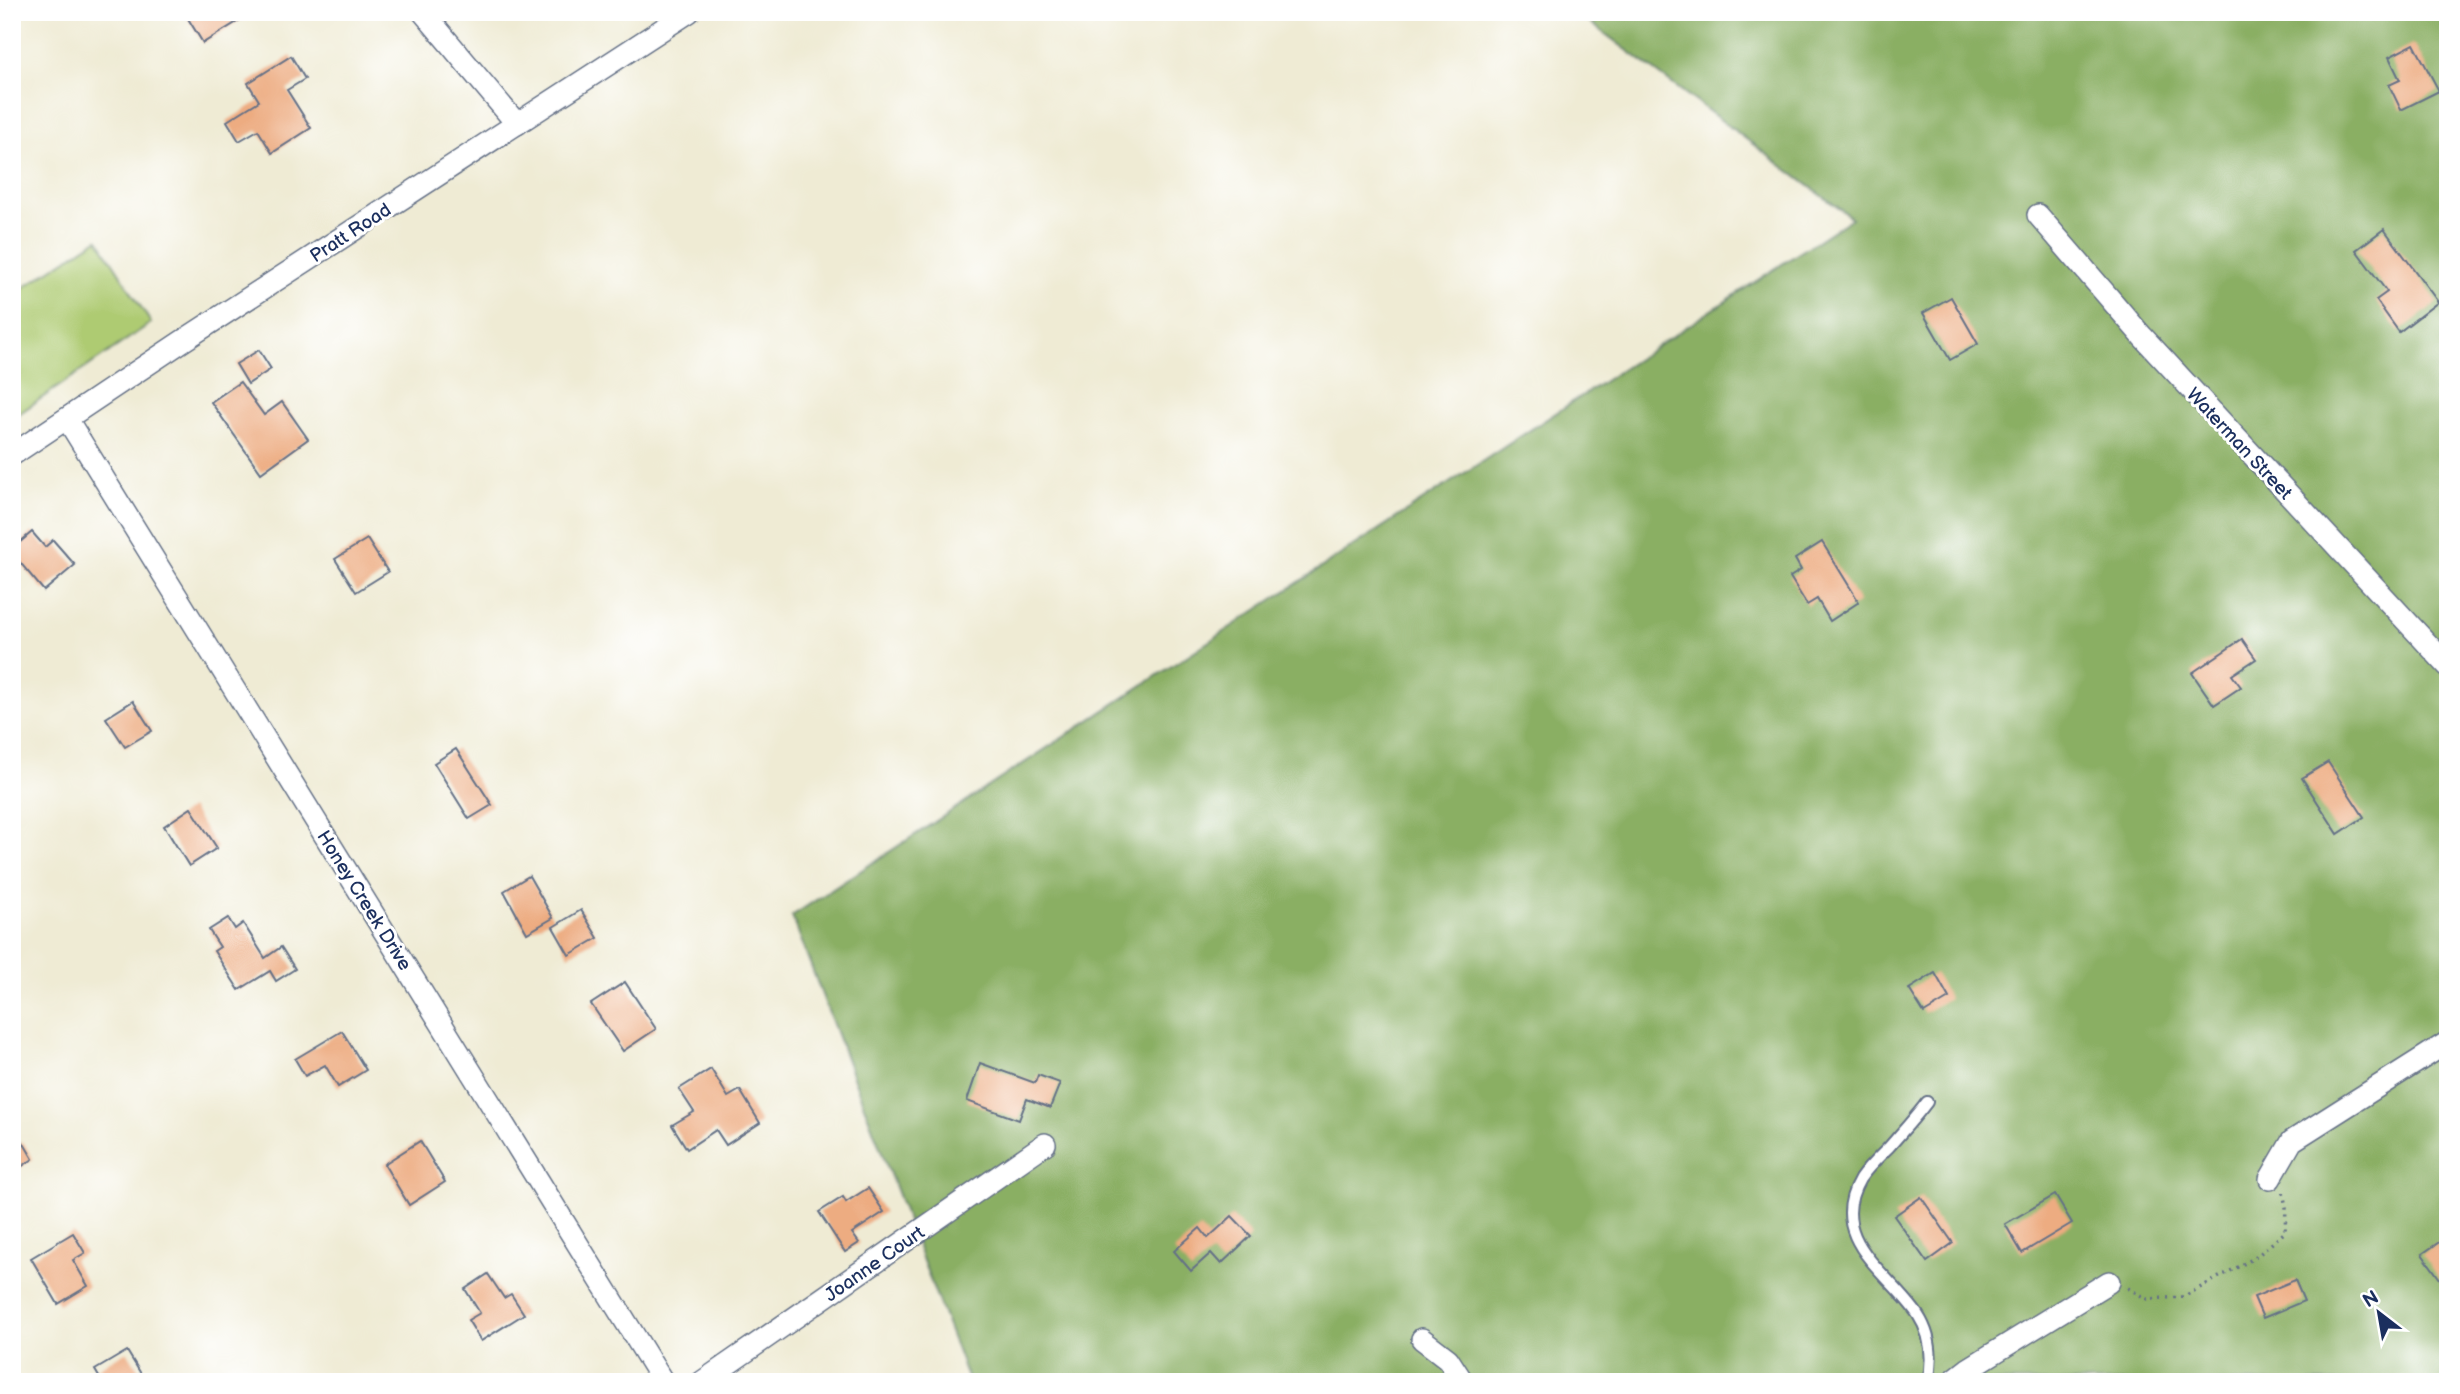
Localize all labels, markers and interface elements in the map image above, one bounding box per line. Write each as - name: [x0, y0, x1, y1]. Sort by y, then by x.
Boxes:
- street label: Pratt Road: [306, 199, 396, 268]
- street label: Waterman Street: [2181, 383, 2297, 505]
- street label: Honey Creek Drive: [311, 827, 416, 975]
- street label: Joanne Court: [821, 1221, 929, 1307]
- north arrow: [2344, 1278, 2414, 1348]
- text: N: [2359, 1286, 2383, 1313]

